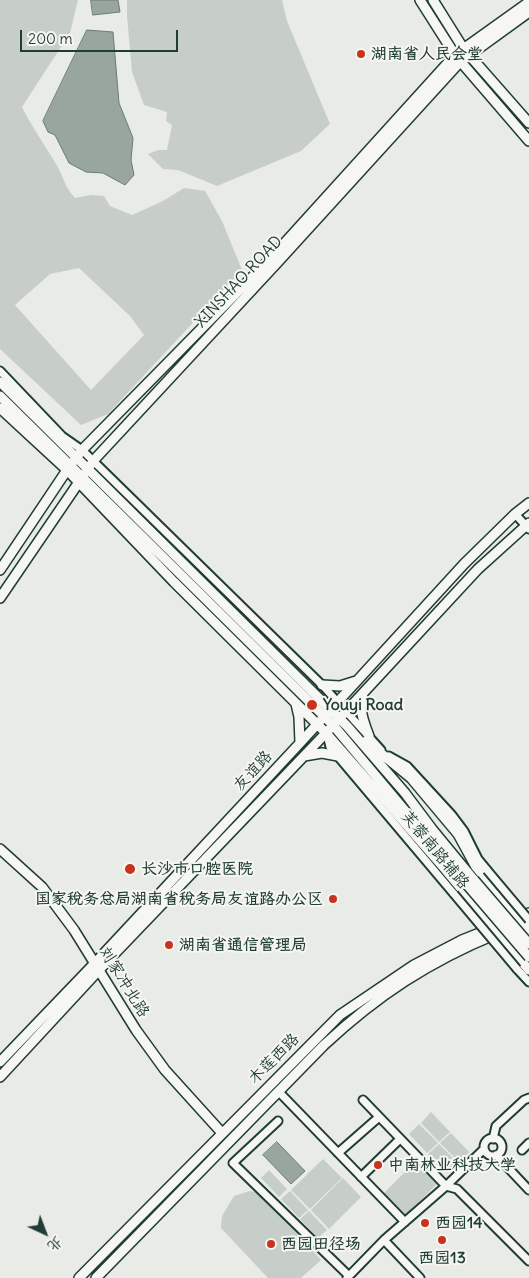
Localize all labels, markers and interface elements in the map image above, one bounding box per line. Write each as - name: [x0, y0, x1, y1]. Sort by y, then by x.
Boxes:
- scale bar: [22, 20, 180, 52]
- text: 200 m: [28, 29, 73, 48]
- place label: 湖南省人民会堂: [371, 44, 483, 64]
- marker: 湖南省人民会堂: [355, 48, 367, 60]
- street label: XINSHAO ROAD: [191, 232, 287, 332]
- place label: Youyi Road: [323, 695, 403, 715]
- marker: Youyi Road: [305, 698, 319, 712]
- street label: 友谊路: [230, 747, 276, 795]
- street label: 芙蓉南路辅路: [397, 807, 473, 893]
- place label: 长沙市口腔医院: [141, 859, 253, 879]
- marker: 长沙市口腔医院: [123, 862, 137, 876]
- place label: 国家税务总局湖南省税务局友谊路办公区: [35, 889, 323, 909]
- marker: 国家税务总局湖南省税务局友谊路办公区: [327, 893, 339, 905]
- place label: 湖南省通信管理局: [179, 935, 307, 955]
- marker: 湖南省通信管理局: [163, 939, 175, 951]
- street label: 刘家冲北路: [95, 943, 153, 1021]
- street label: 木莲西路: [245, 1030, 303, 1088]
- place label: 中南林业科技大学: [388, 1155, 516, 1175]
- marker: 中南林业科技大学: [372, 1159, 384, 1171]
- north arrow: [20, 1208, 70, 1258]
- place label: 西园14: [435, 1213, 483, 1233]
- marker: 西园14: [419, 1217, 431, 1229]
- text: 北: [44, 1233, 66, 1255]
- place label: 西园田径场: [281, 1234, 361, 1254]
- marker: 西园13: [436, 1234, 448, 1246]
- marker: 西园田径场: [265, 1238, 277, 1250]
- place label: 西园13: [418, 1248, 466, 1268]

